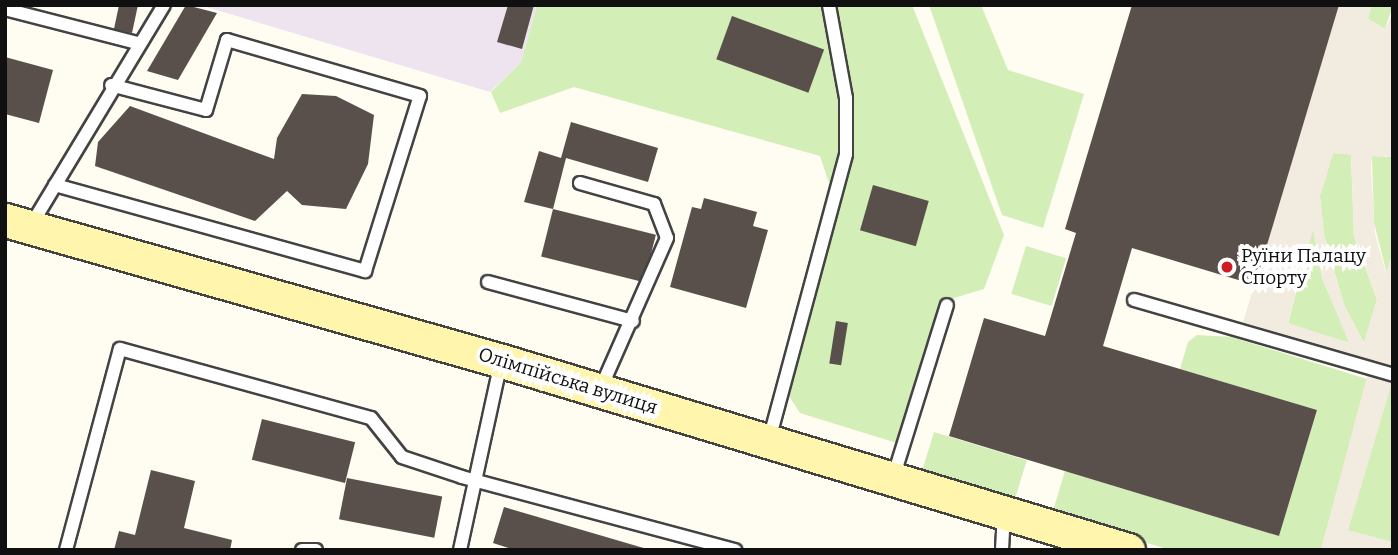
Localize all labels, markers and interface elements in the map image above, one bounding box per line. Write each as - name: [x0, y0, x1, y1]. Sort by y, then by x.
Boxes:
- place label: Руїни Палацу Спорту: [1241, 245, 1366, 289]
- marker: Руїни Палацу Спорту: [1219, 259, 1235, 275]
- street label: Олімпійська вулиця: [476, 343, 660, 419]

